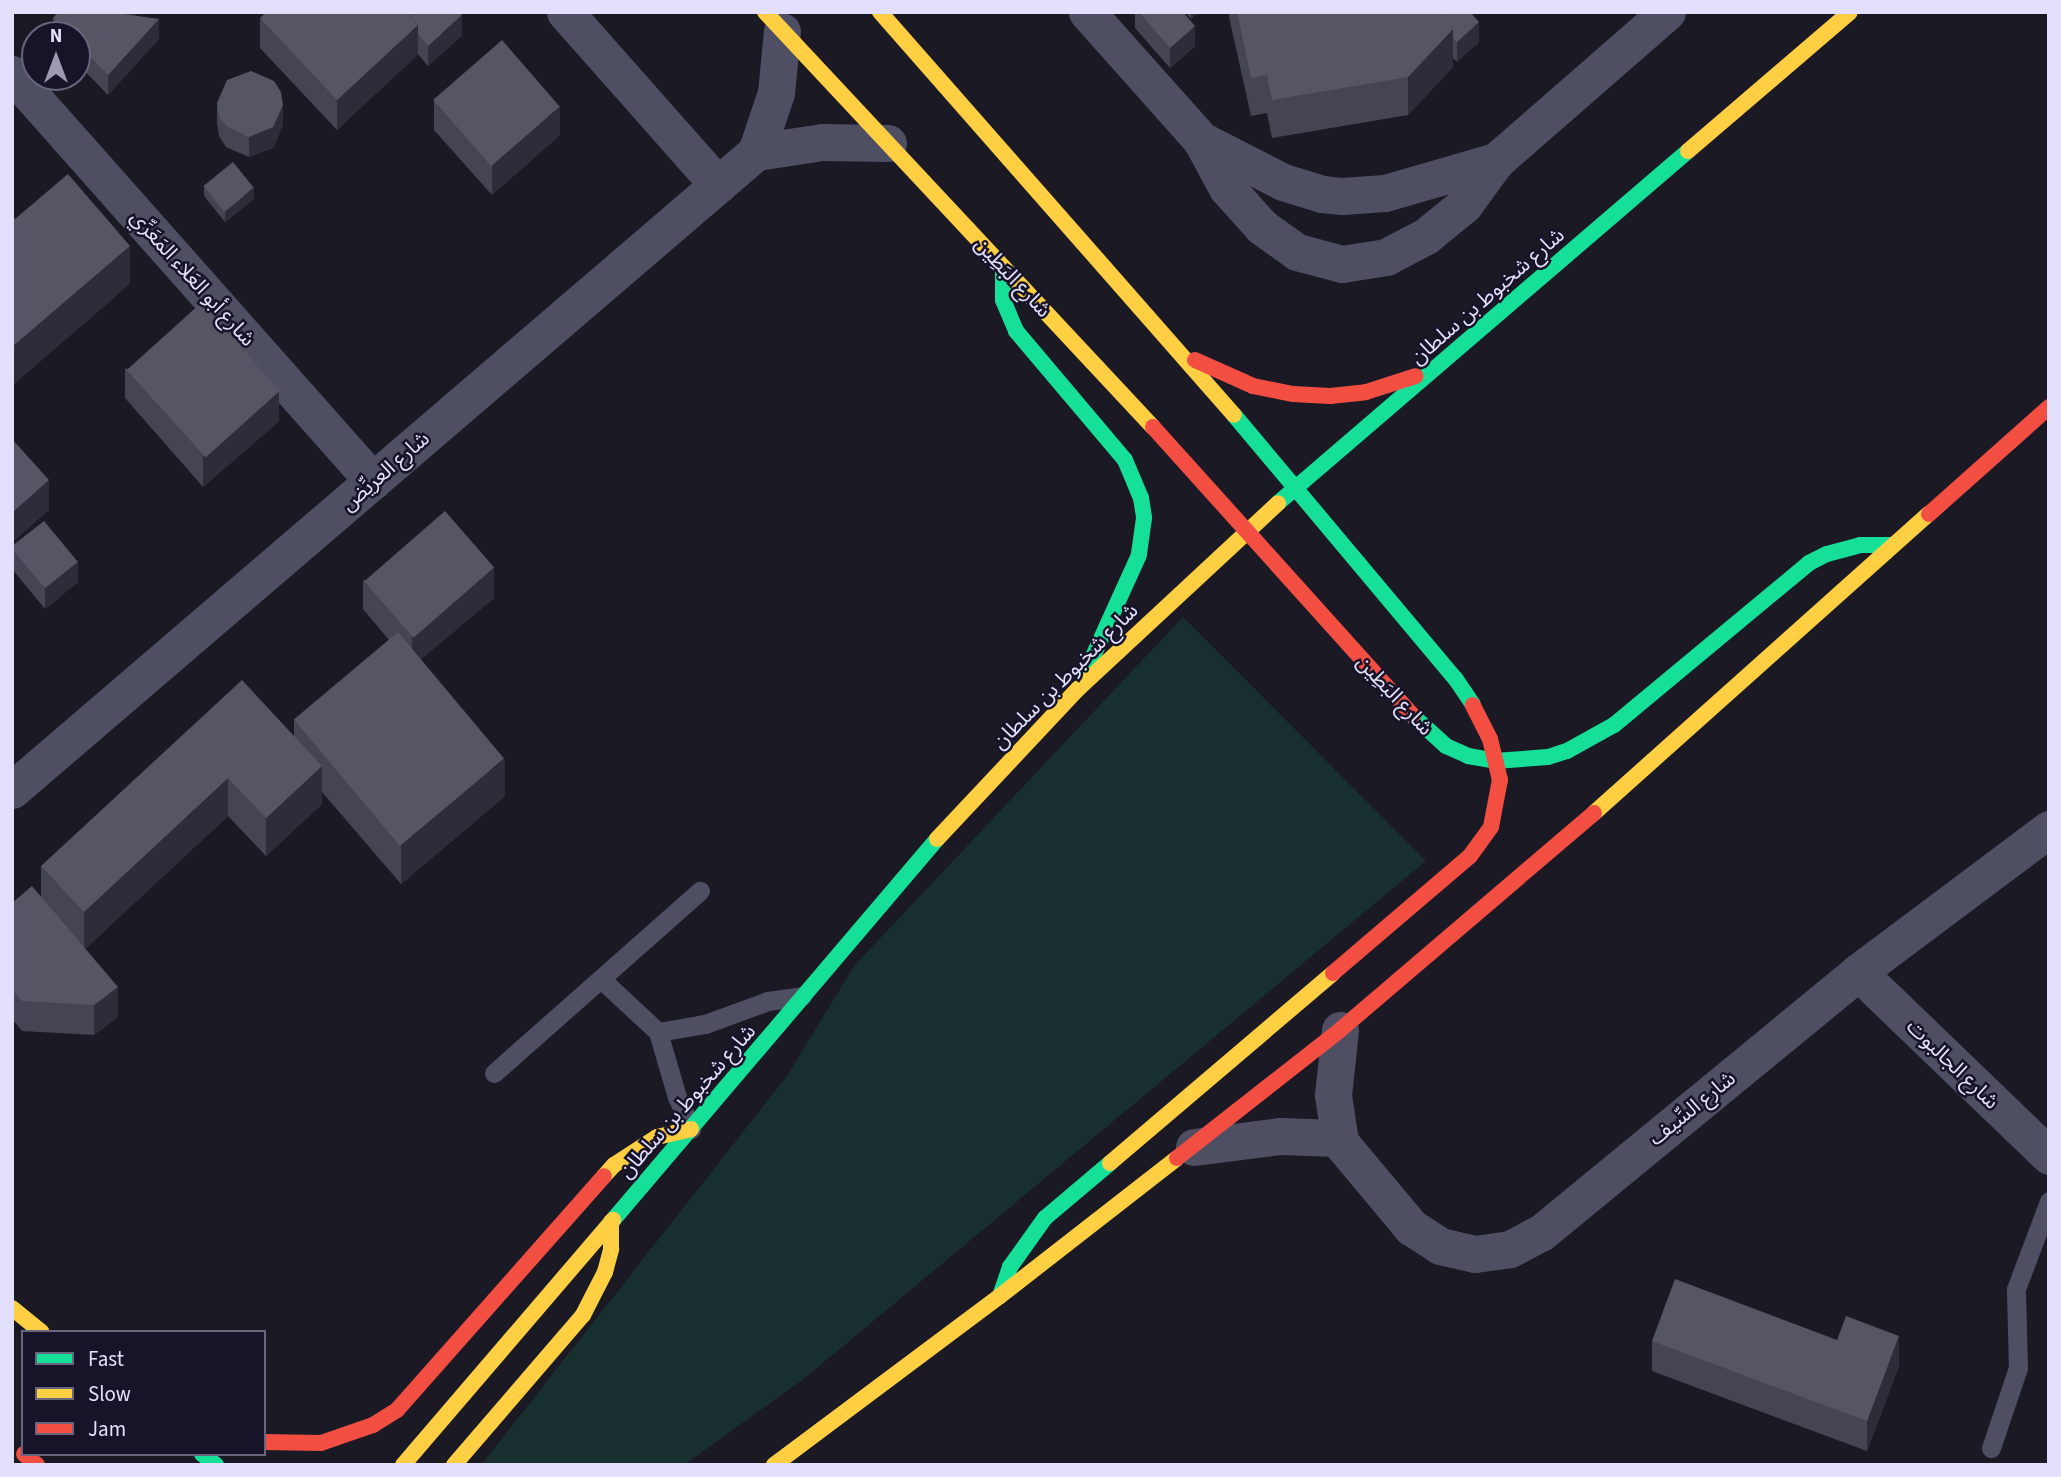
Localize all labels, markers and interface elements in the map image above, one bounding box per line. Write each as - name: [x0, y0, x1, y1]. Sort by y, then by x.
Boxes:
- north arrow: [21, 21, 91, 91]
- text: N: [50, 23, 62, 50]
- street label: شارع أبو العَلاء المَعَرِّي: [125, 205, 261, 351]
- street label: شارع شخبوط بن سلطان: [1405, 222, 1569, 370]
- street label: شارع البَطِين: [969, 232, 1057, 322]
- street label: شارع العريِّض: [336, 426, 434, 516]
- street label: شارع شخبوط بن سلطان: [987, 598, 1143, 754]
- street label: شارع البَطِين: [1351, 650, 1439, 740]
- street label: شارع الجالبوت: [1902, 1014, 2004, 1114]
- street label: شارع شخبوط بن سلطان: [613, 1019, 761, 1183]
- street label: شارع السِّيف: [1644, 1065, 1740, 1151]
- legend: [21, 1330, 266, 1456]
- text: Fast: [88, 1344, 124, 1374]
- text: Slow: [88, 1379, 131, 1409]
- text: Jam: [88, 1414, 126, 1444]

